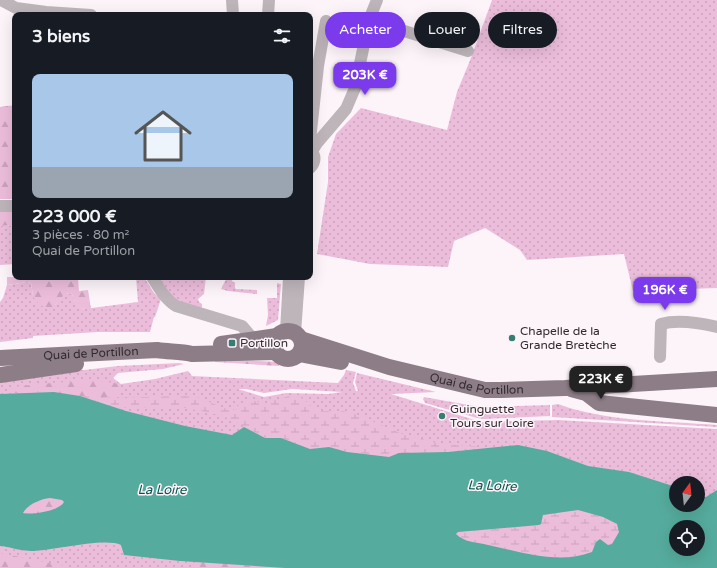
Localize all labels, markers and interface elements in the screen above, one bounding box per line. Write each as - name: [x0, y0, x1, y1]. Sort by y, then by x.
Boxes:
- chip: Acheter: [325, 12, 406, 48]
- chip: Louer: [414, 12, 480, 48]
- chip: Filtres: [488, 12, 557, 48]
- icon: filters: [271, 25, 293, 47]
- text: 3 biens: [32, 26, 90, 47]
- pin: 203K €: [332, 62, 398, 96]
- text: 203K €: [342, 67, 388, 83]
- icon: home: [127, 100, 199, 172]
- text: 223 000 €: [32, 206, 117, 227]
- text: 3 pièces · 80 m²: [32, 227, 129, 243]
- text: Quai de Portillon: [32, 243, 135, 259]
- pin: 196K €: [632, 277, 698, 311]
- text: 196K €: [642, 282, 688, 298]
- place label: Chapelle de la Grande Bretèche: [520, 324, 617, 352]
- marker: Chapelle de la Grande Bretèche: [507, 333, 517, 343]
- place label: Portillon: [240, 336, 288, 350]
- marker: Portillon: [227, 338, 237, 348]
- street label: Quai de Portillon: [43, 344, 139, 363]
- pin: 223K €: [568, 366, 634, 400]
- street label: Quai de Portillon: [428, 370, 524, 397]
- text: 223K €: [578, 371, 624, 387]
- place label: Guinguette Tours sur Loire: [450, 402, 534, 430]
- marker: Guinguette Tours sur Loire: [437, 411, 447, 421]
- north arrow: [669, 476, 705, 512]
- map controls: [669, 476, 705, 556]
- water label: La Loire: [467, 477, 517, 495]
- water label: La Loire: [138, 482, 187, 498]
- button: locate: [669, 520, 705, 556]

